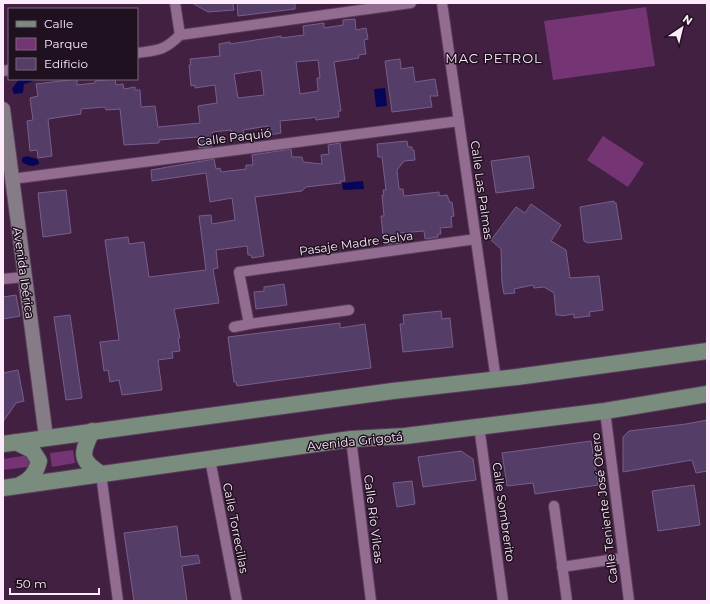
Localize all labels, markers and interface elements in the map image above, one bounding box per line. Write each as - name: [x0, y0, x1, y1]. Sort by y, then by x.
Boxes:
- legend: [8, 8, 138, 80]
- north arrow: [662, 8, 702, 48]
- text: N: [680, 12, 695, 28]
- text: Calle: [44, 16, 73, 31]
- text: Parque: [44, 36, 88, 51]
- district label: MAC PETROL: [445, 50, 543, 66]
- text: Edificio: [44, 56, 88, 71]
- street label: Calle Paquió: [196, 125, 272, 149]
- street label: Calle Las Palmas: [468, 139, 496, 241]
- street label: Avenida Ibérica: [10, 226, 38, 320]
- street label: Pasaje Madre Selva: [298, 228, 414, 258]
- street label: Avenida Grigotá: [306, 429, 404, 453]
- street label: Calle Teniente José Otero: [587, 432, 621, 584]
- street label: Calle Sombrerito: [490, 461, 518, 563]
- street label: Calle Río Vilcas: [361, 474, 387, 564]
- street label: Calle Torrecillas: [220, 481, 252, 575]
- scale bar: [10, 570, 99, 596]
- text: 50 m: [16, 576, 47, 591]

